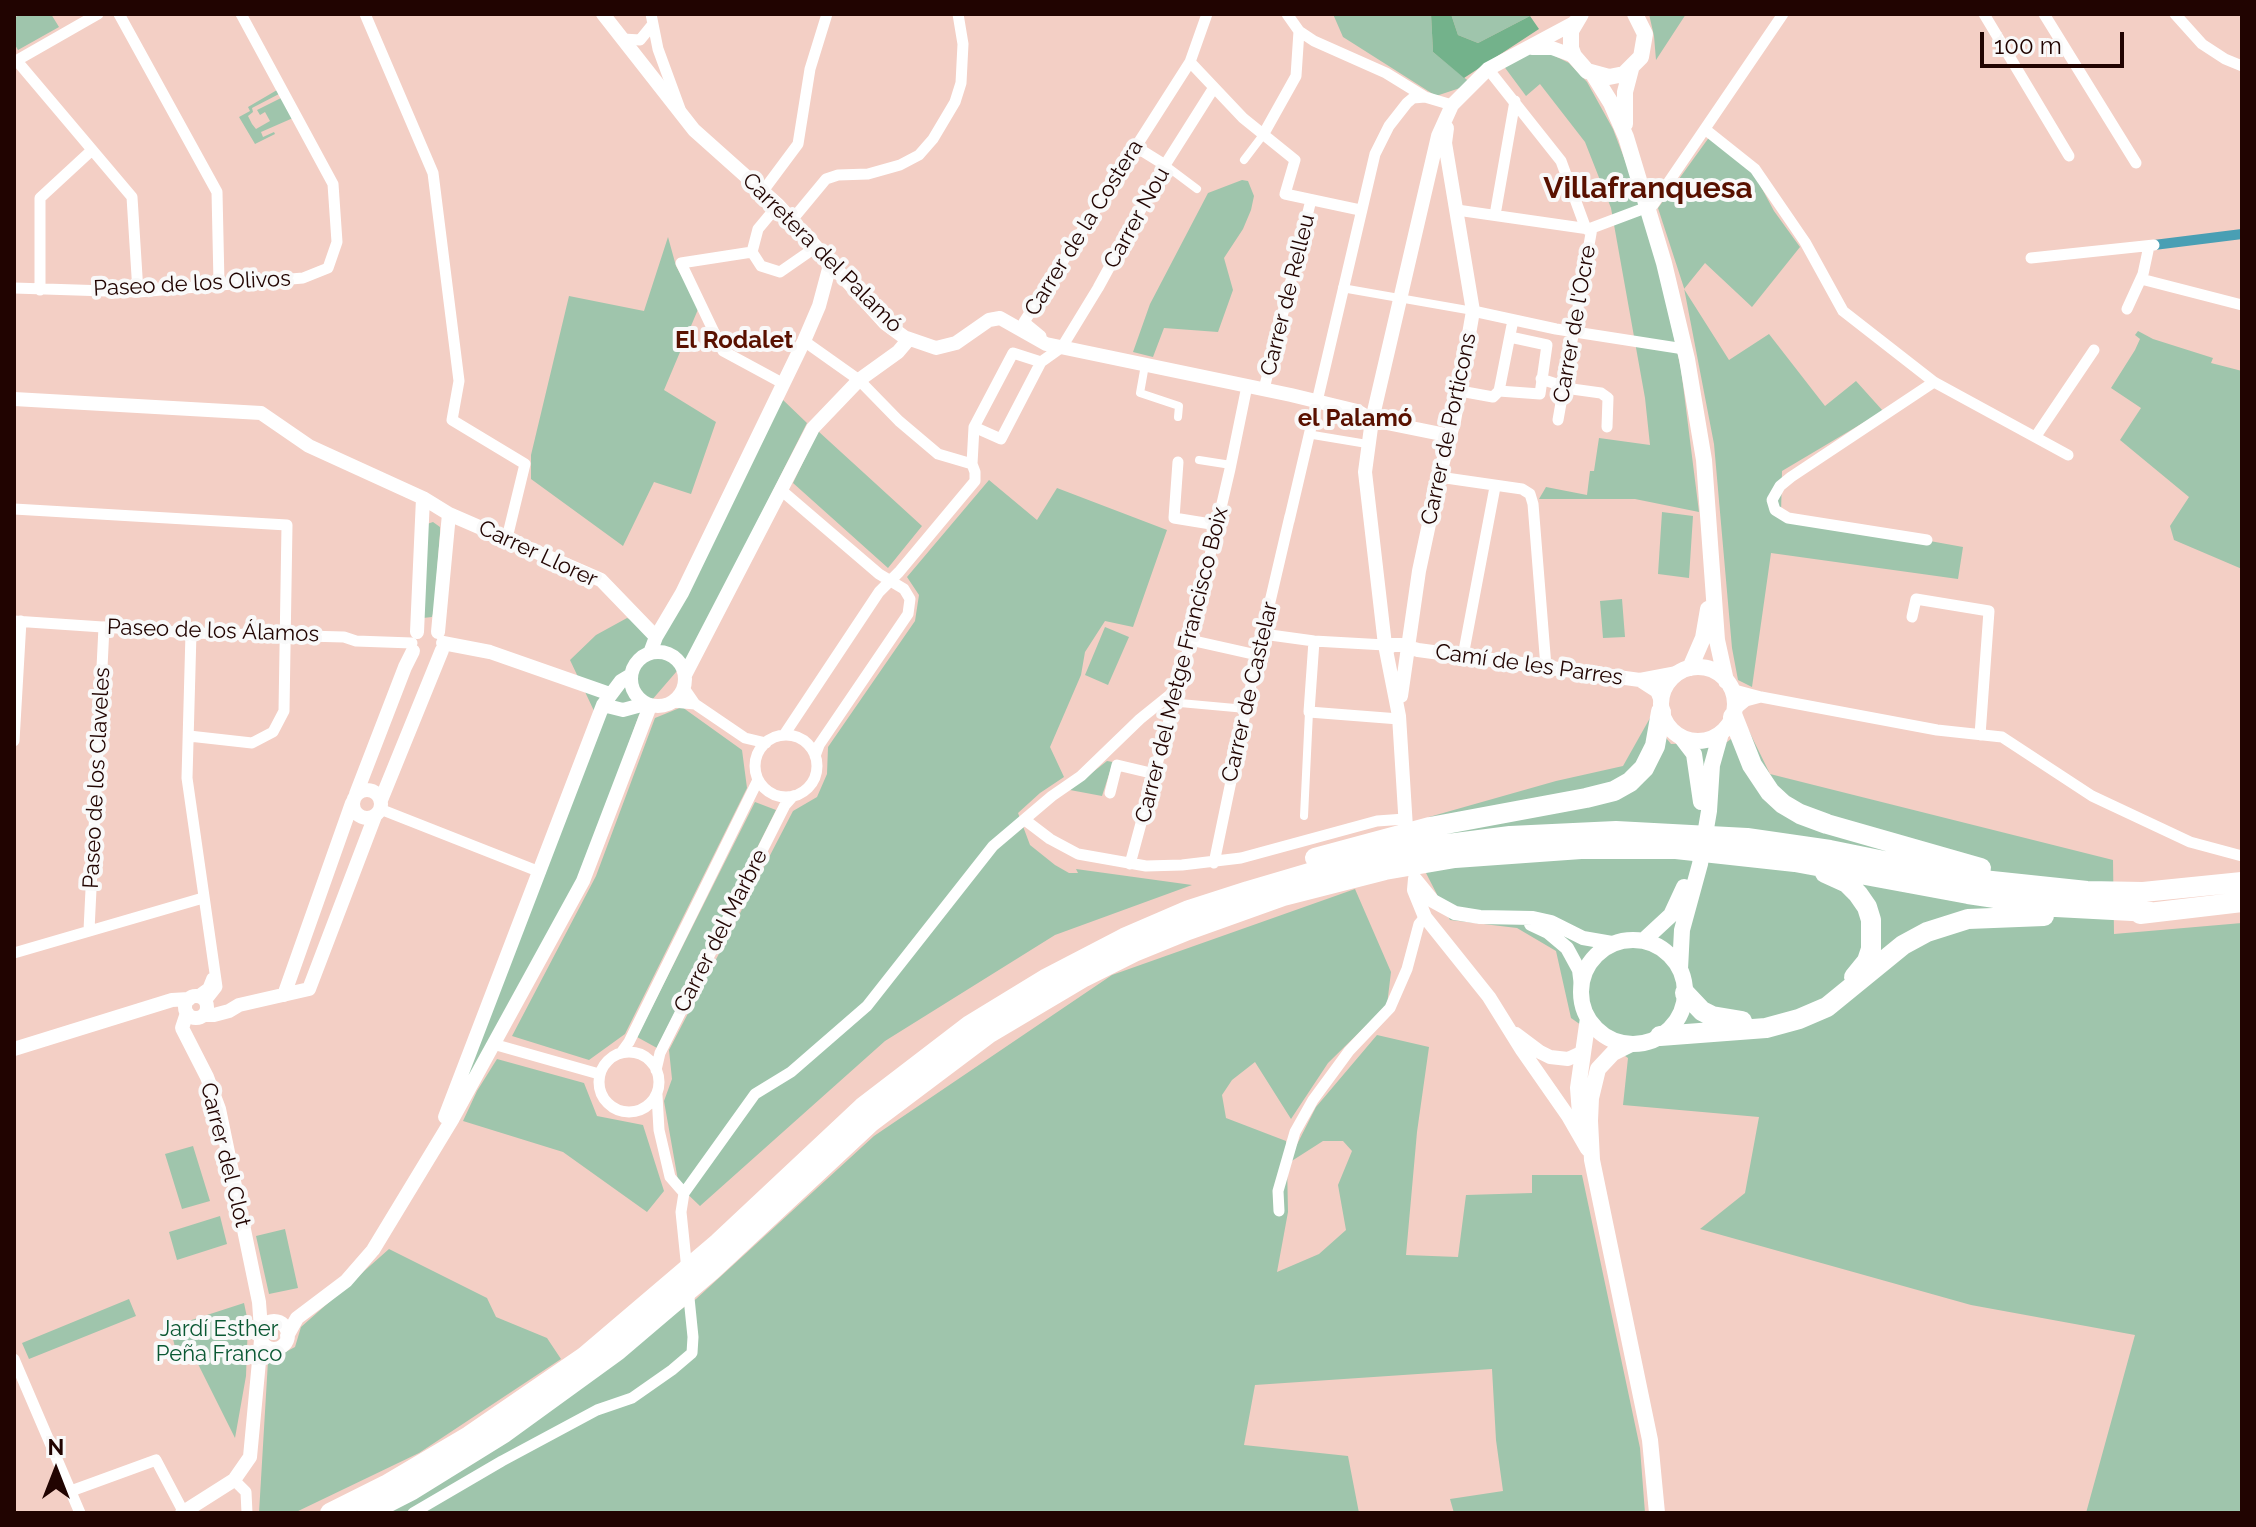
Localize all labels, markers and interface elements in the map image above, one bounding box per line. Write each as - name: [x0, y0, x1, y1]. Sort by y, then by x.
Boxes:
- scale bar: [1984, 16, 2128, 66]
- text: 100 m: [1994, 31, 2062, 60]
- street label: Carrer de la Costera: [1019, 135, 1149, 321]
- street label: Carrer Nou: [1098, 163, 1176, 273]
- street label: Carretera del Palamó: [737, 168, 907, 338]
- district label: Villafranquesa: [1543, 171, 1753, 207]
- street label: Carrer de Relleu: [1255, 212, 1321, 378]
- street label: Carrer de l'Ocre: [1548, 243, 1602, 405]
- street label: Paseo de los Olivos: [93, 266, 291, 302]
- district label: El Rodalet: [675, 327, 793, 355]
- street label: Carrer de Porticons: [1416, 331, 1482, 527]
- district label: el Palamó: [1298, 405, 1412, 433]
- street label: Carrer del Metge Francisco Boix: [1130, 505, 1234, 825]
- street label: Carrer Llorer: [474, 515, 602, 593]
- street label: Carrer de Castelar: [1216, 599, 1284, 785]
- street label: Paseo de los Álamos: [107, 614, 319, 648]
- street label: Camí de les Parres: [1433, 639, 1625, 691]
- street label: Paseo de los Claveles: [78, 667, 116, 889]
- street label: Carrer del Marbre: [669, 845, 773, 1017]
- street label: Carrer del Clot: [194, 1080, 256, 1230]
- park label: Jardí Esther Peña Franco: [156, 1316, 282, 1368]
- north arrow: [16, 1431, 96, 1511]
- text: N: [48, 1434, 64, 1460]

